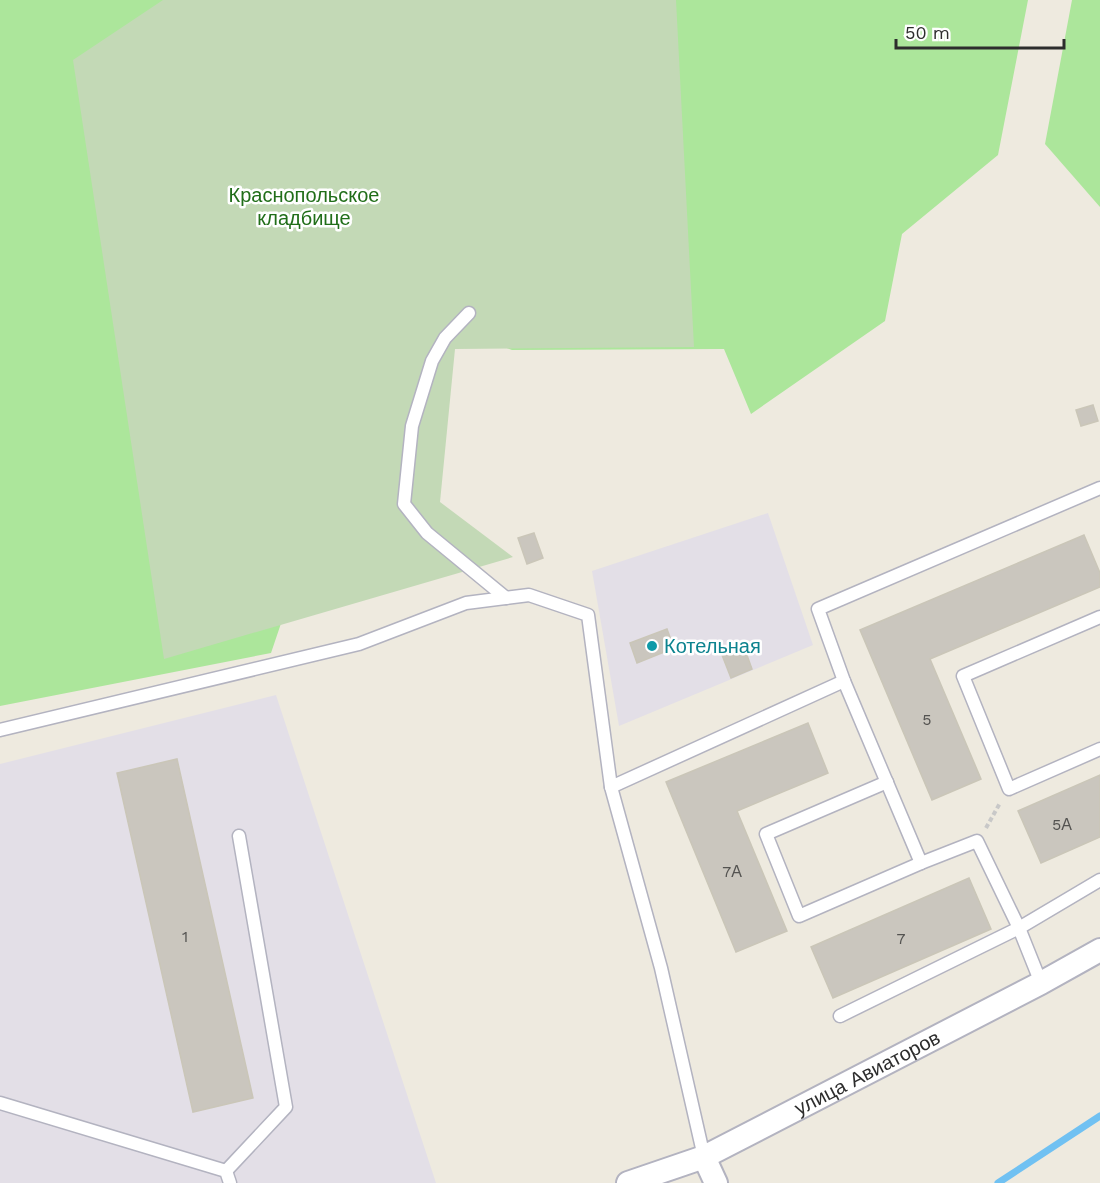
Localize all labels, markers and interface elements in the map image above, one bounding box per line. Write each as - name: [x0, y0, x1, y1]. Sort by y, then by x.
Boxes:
- scale bar: [896, 12, 1064, 50]
- text: 50 m: [905, 22, 950, 43]
- park label: Краснопольское кладбище: [229, 183, 379, 230]
- place label: Котельная: [664, 634, 761, 658]
- marker: Котельная: [645, 639, 659, 653]
- house number: 5: [922, 710, 932, 729]
- house number: 5А: [1052, 815, 1072, 834]
- house number: 7А: [722, 862, 742, 881]
- house number: 1: [182, 927, 188, 946]
- house number: 7: [897, 929, 906, 948]
- street label: улица Авиаторов: [790, 1025, 944, 1120]

